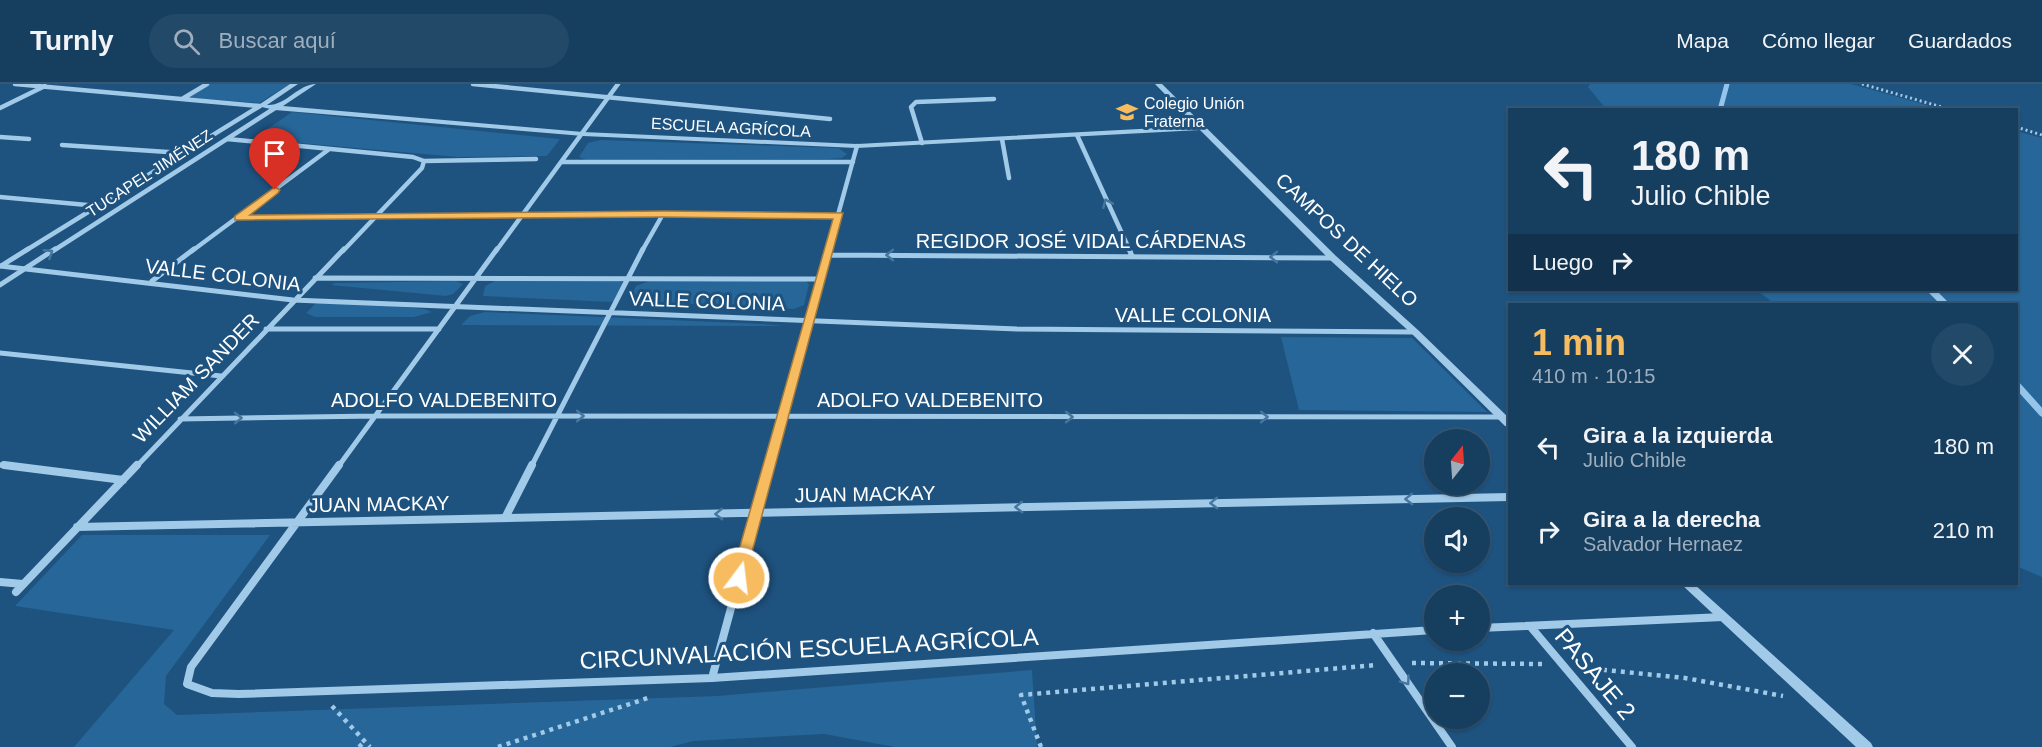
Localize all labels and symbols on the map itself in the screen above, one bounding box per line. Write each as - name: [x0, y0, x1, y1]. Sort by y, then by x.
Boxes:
- place label: Colegio Unión Fraterna: [1144, 95, 1245, 130]
- school or university icon: Colegio Unión Fraterna: [1115, 100, 1139, 124]
- street label: ESCUELA AGRÍCOLA: [651, 114, 812, 140]
- street label: TUCAPEL JIMÉNEZ: [83, 126, 215, 220]
- pin: [249, 128, 300, 190]
- street label: CAMPOS DE HIELO: [1272, 169, 1422, 311]
- one-way arrow: [1103, 199, 1115, 210]
- street label: REGIDOR JOSÉ VIDAL CÁRDENAS: [916, 230, 1246, 252]
- one-way arrow: [43, 249, 53, 261]
- one-way arrow: [886, 249, 895, 261]
- one-way arrow: [1270, 251, 1279, 263]
- street label: VALLE COLONIA: [144, 255, 303, 296]
- street label: VALLE COLONIA: [628, 287, 786, 315]
- street label: VALLE COLONIA: [1115, 304, 1272, 326]
- street label: WILLIAM SANDER: [129, 309, 263, 447]
- street label: ADOLFO VALDEBENITO: [331, 389, 557, 411]
- street label: ADOLFO VALDEBENITO: [817, 389, 1043, 411]
- one-way arrow: [576, 410, 585, 422]
- one-way arrow: [1065, 411, 1074, 423]
- one-way arrow: [1260, 411, 1269, 423]
- one-way arrow: [234, 412, 243, 424]
- north arrow: [1424, 429, 1490, 495]
- street label: JUAN MACKAY: [794, 482, 936, 506]
- street label: JUAN MACKAY: [308, 492, 450, 516]
- one-way arrow: [1404, 493, 1413, 505]
- one-way arrow: [1209, 497, 1218, 509]
- one-way arrow: [1014, 501, 1023, 514]
- one-way arrow: [714, 508, 723, 520]
- position arrow: [707, 546, 771, 610]
- street label: CIRCUNVALACIÓN ESCUELA AGRÍCOLA: [579, 623, 1039, 674]
- street label: PASAJE 2: [1550, 623, 1641, 725]
- one-way arrow: [1399, 674, 1410, 685]

